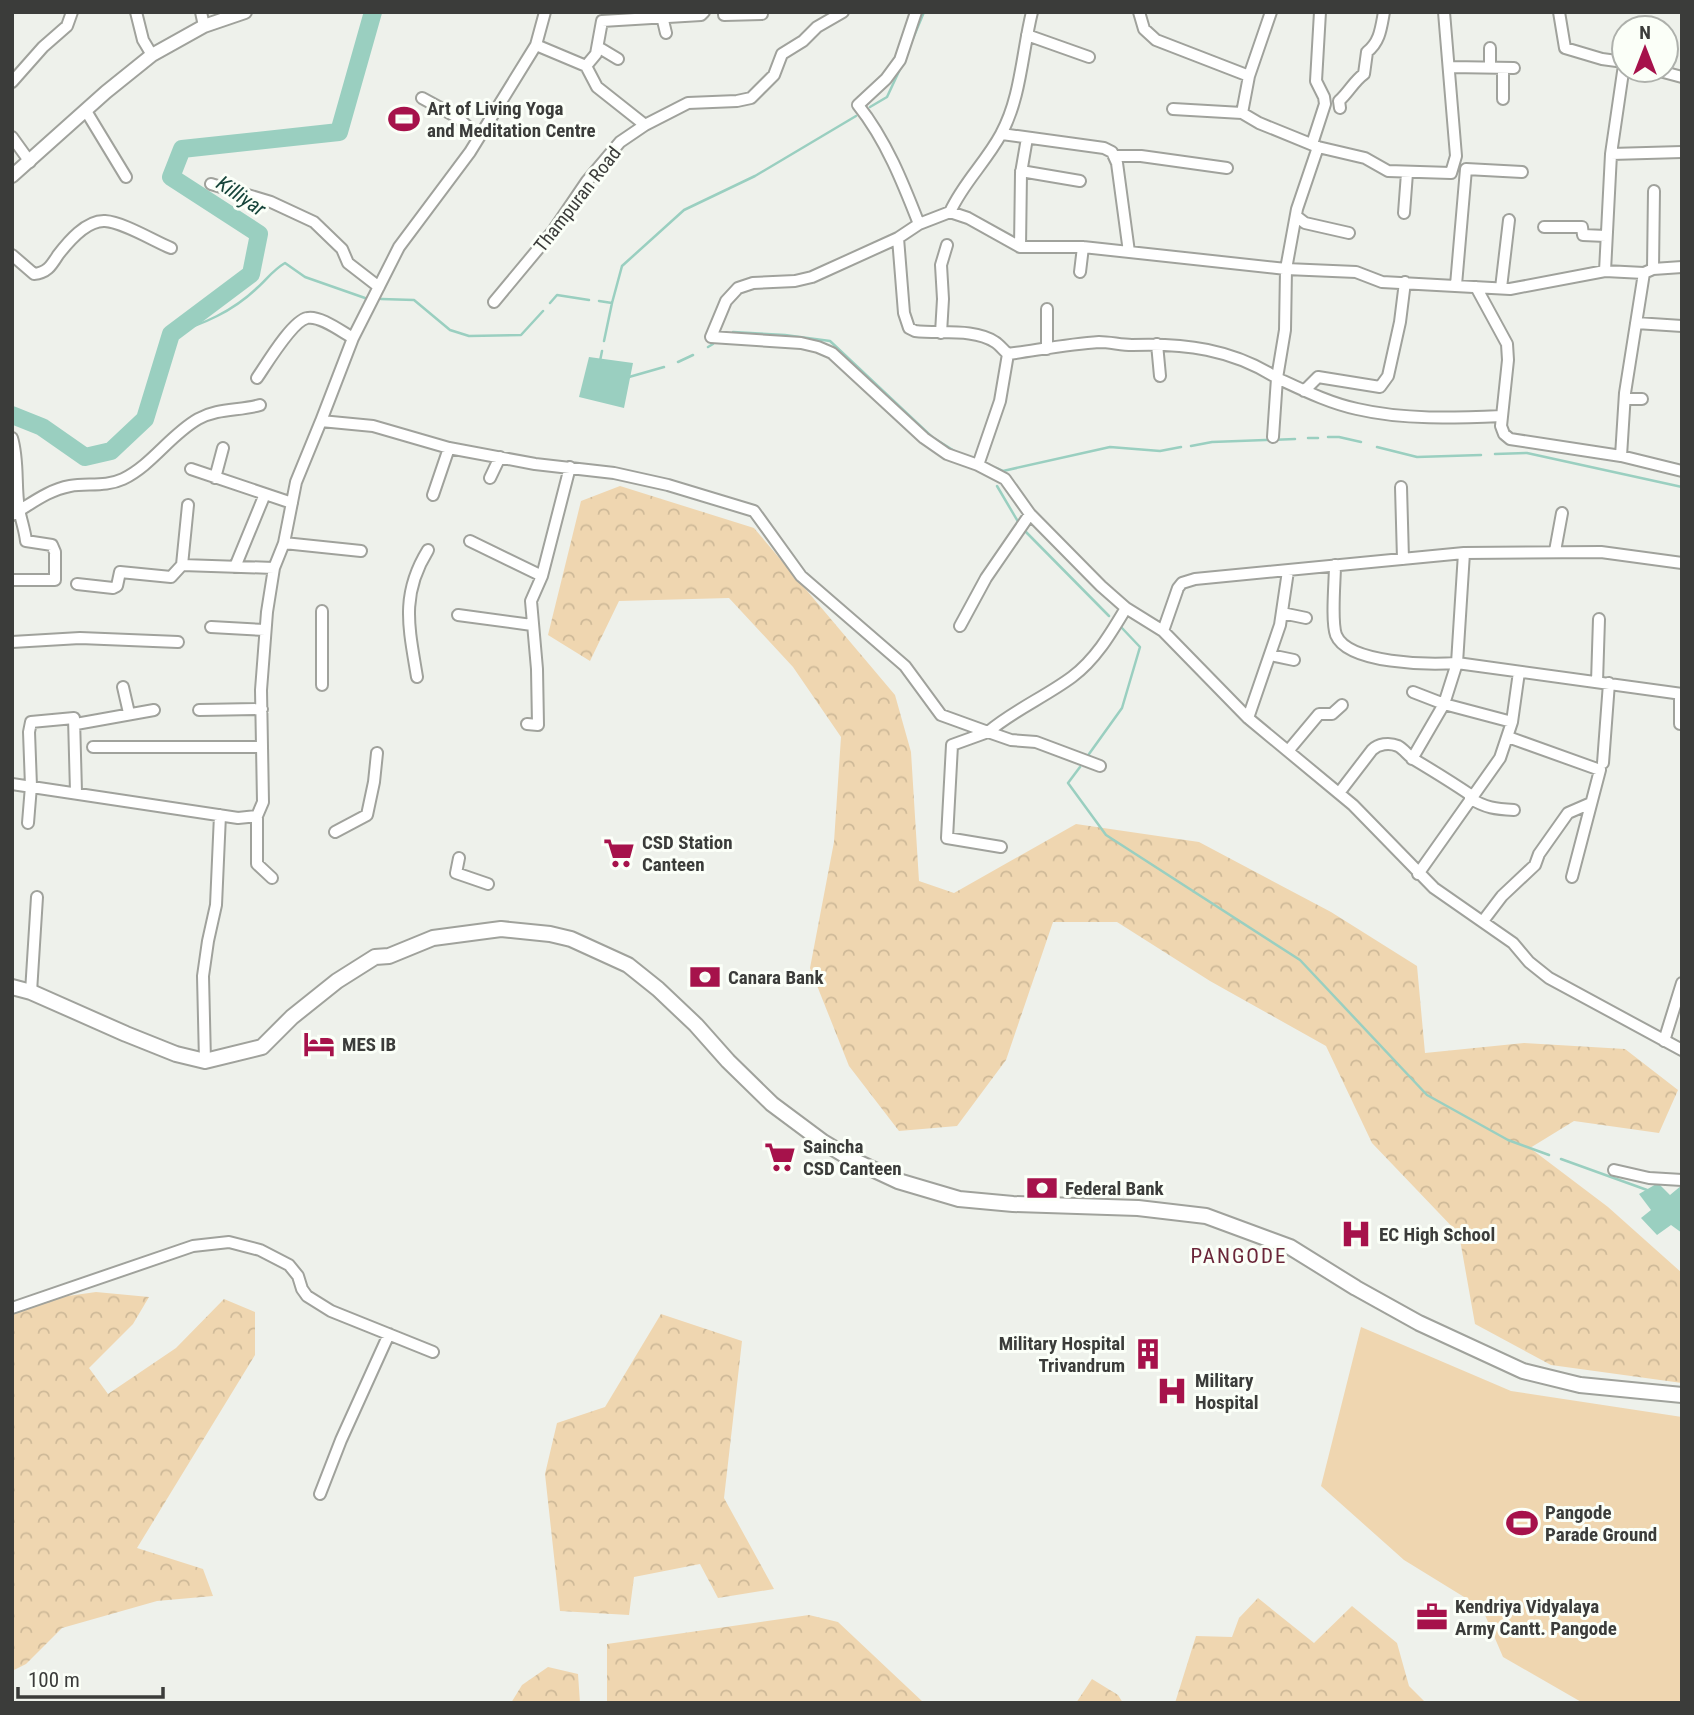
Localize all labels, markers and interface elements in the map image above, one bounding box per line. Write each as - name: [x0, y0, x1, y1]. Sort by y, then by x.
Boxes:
- north arrow: [1610, 14, 1680, 84]
- text: N: [1639, 21, 1651, 44]
- place label: Art of Living Yoga and Meditation Centre: [427, 97, 596, 142]
- sports icon: Art of Living Yoga and Meditation Centre: [387, 102, 421, 136]
- street label: Thampuran Road: [529, 142, 626, 257]
- water label: Killiyar: [212, 171, 271, 222]
- place label: CSD Station Canteen: [642, 831, 733, 876]
- supermarket icon: CSD Station Canteen: [602, 836, 636, 870]
- bank icon: Canara Bank: [688, 960, 722, 994]
- place label: Canara Bank: [728, 966, 824, 989]
- hotel icon: MES IB: [302, 1027, 336, 1061]
- place label: MES IB: [342, 1033, 396, 1056]
- place label: Saincha CSD Canteen: [803, 1135, 902, 1180]
- supermarket icon: Saincha CSD Canteen: [763, 1140, 797, 1174]
- bank icon: Federal Bank: [1025, 1171, 1059, 1205]
- place label: Federal Bank: [1065, 1177, 1165, 1200]
- hospital icon: EC High School: [1339, 1217, 1373, 1251]
- place label: EC High School: [1379, 1223, 1495, 1246]
- district label: PANGODE: [1191, 1244, 1287, 1268]
- place label: Military Hospital Trivandrum: [999, 1332, 1125, 1377]
- building icon: Military Hospital Trivandrum: [1131, 1337, 1165, 1371]
- place label: Military Hospital: [1195, 1369, 1259, 1414]
- hospital icon: Military Hospital: [1155, 1374, 1189, 1408]
- place label: Pangode Parade Ground: [1545, 1501, 1657, 1546]
- sports icon: Pangode Parade Ground: [1505, 1506, 1539, 1540]
- place label: Kendriya Vidyalaya Army Cantt. Pangode: [1455, 1595, 1617, 1640]
- office icon: Kendriya Vidyalaya Army Cantt. Pangode: [1415, 1600, 1449, 1634]
- scale bar: [18, 1656, 163, 1700]
- text: 100 m: [28, 1668, 80, 1692]

